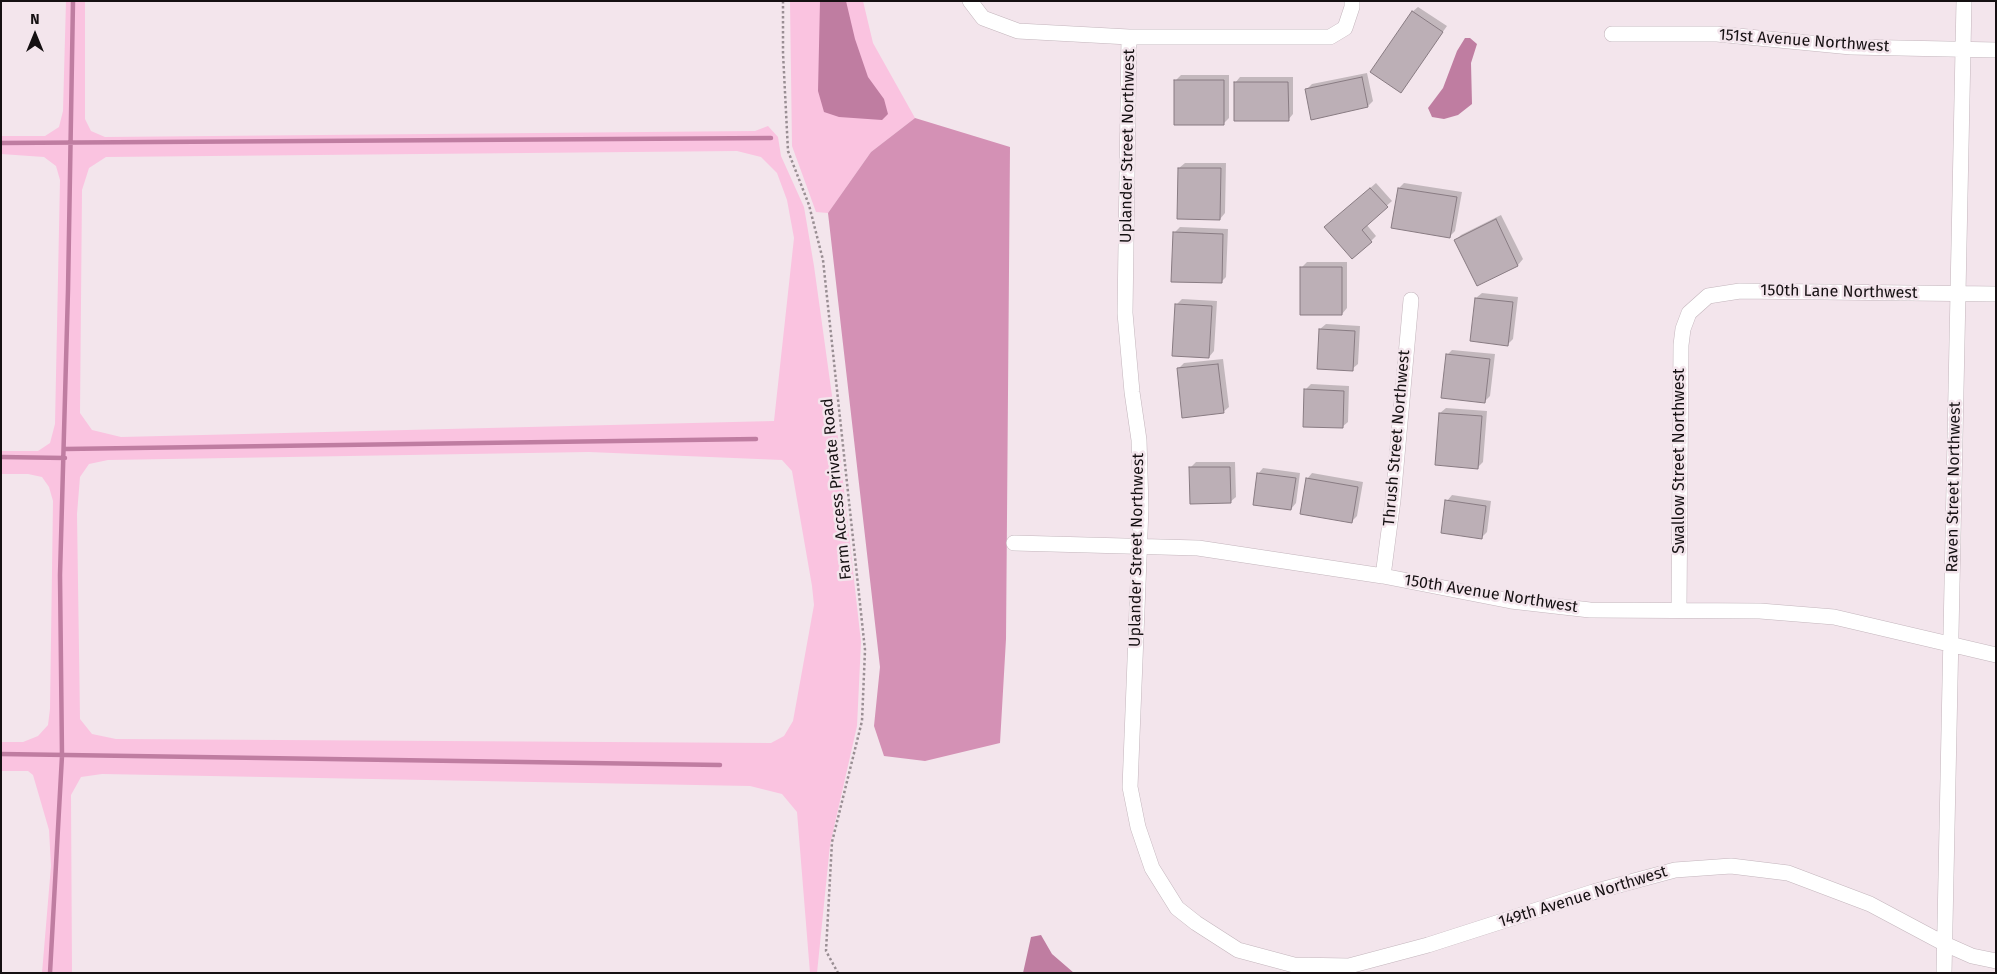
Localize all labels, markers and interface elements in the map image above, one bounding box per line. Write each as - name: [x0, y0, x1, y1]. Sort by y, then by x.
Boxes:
- north arrow: [10, 10, 60, 60]
- text: N: [30, 11, 40, 28]
- street label: 151st Avenue Northwest: [1718, 25, 1890, 57]
- street label: Uplander Street Northwest: [1117, 49, 1139, 243]
- street label: 150th Lane Northwest: [1760, 281, 1918, 303]
- street label: Thrush Street Northwest: [1380, 349, 1414, 527]
- street label: Swallow Street Northwest: [1670, 368, 1690, 554]
- street label: Farm Access Private Road: [818, 397, 856, 581]
- street label: Raven Street Northwest: [1943, 401, 1965, 573]
- street label: Uplander Street Northwest: [1126, 453, 1148, 647]
- street label: 150th Avenue Northwest: [1403, 571, 1579, 617]
- street label: 149th Avenue Northwest: [1496, 862, 1670, 932]

